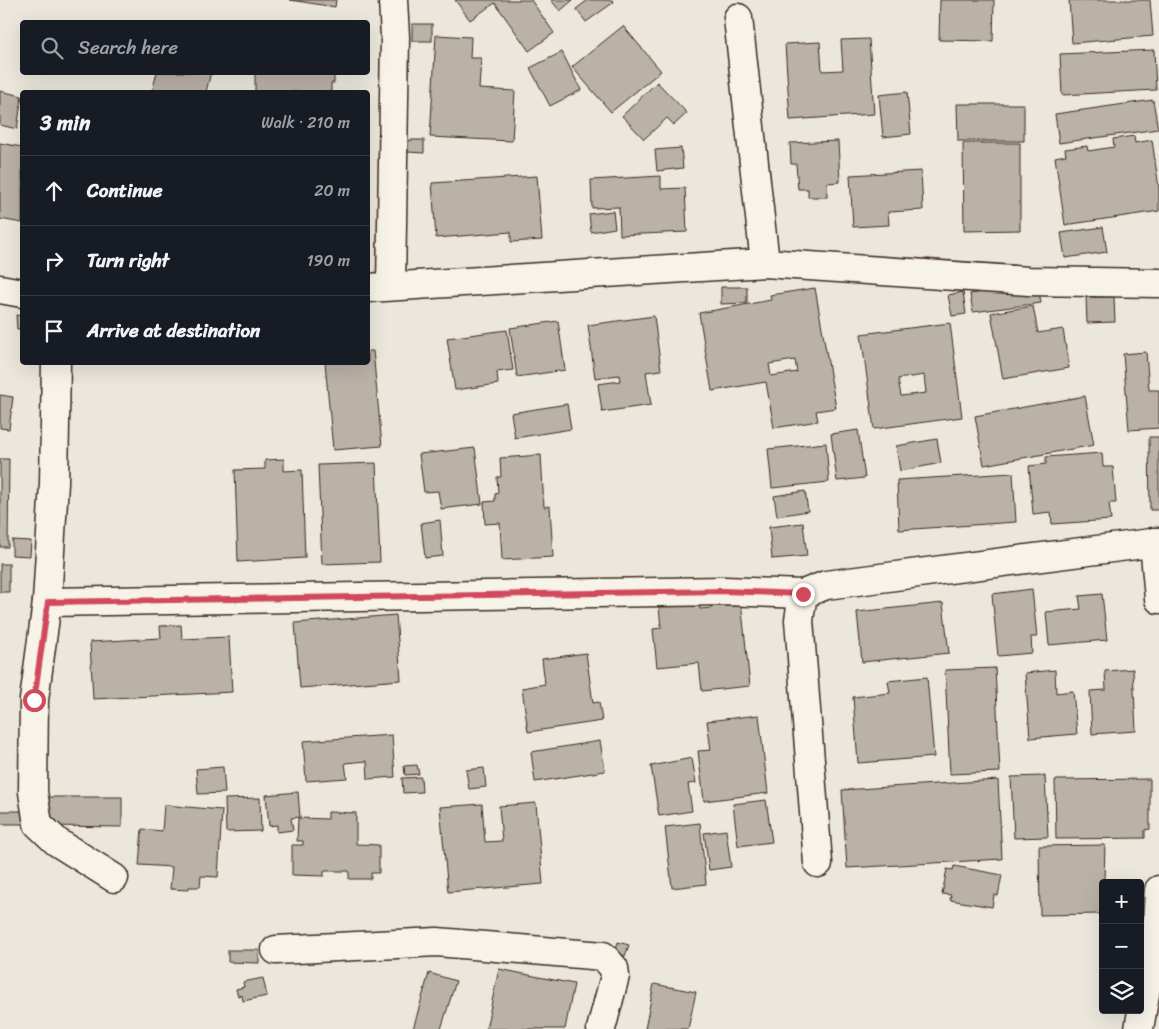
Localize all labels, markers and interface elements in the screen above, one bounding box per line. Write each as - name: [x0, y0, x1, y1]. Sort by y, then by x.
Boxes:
- search box: [20, 20, 370, 75]
- text: Search here: [78, 31, 178, 64]
- icon: search: [38, 34, 66, 62]
- text: 3 min: [40, 104, 90, 142]
- text: Walk · 210 m: [261, 108, 350, 137]
- text: Continue: [87, 174, 163, 207]
- text: 20 m: [314, 176, 350, 205]
- icon: ahead: [40, 177, 68, 205]
- text: Turn right: [87, 244, 169, 277]
- text: 190 m: [307, 246, 350, 275]
- icon: right: [40, 247, 68, 275]
- text: Arrive at destination: [87, 314, 260, 347]
- icon: arrive: [40, 317, 68, 345]
- route end: [792, 583, 815, 606]
- route start: [23, 689, 46, 712]
- map controls: [1099, 879, 1144, 1014]
- button: +: [1099, 879, 1144, 924]
- button: −: [1099, 924, 1144, 969]
- button: layers: [1099, 969, 1144, 1014]

